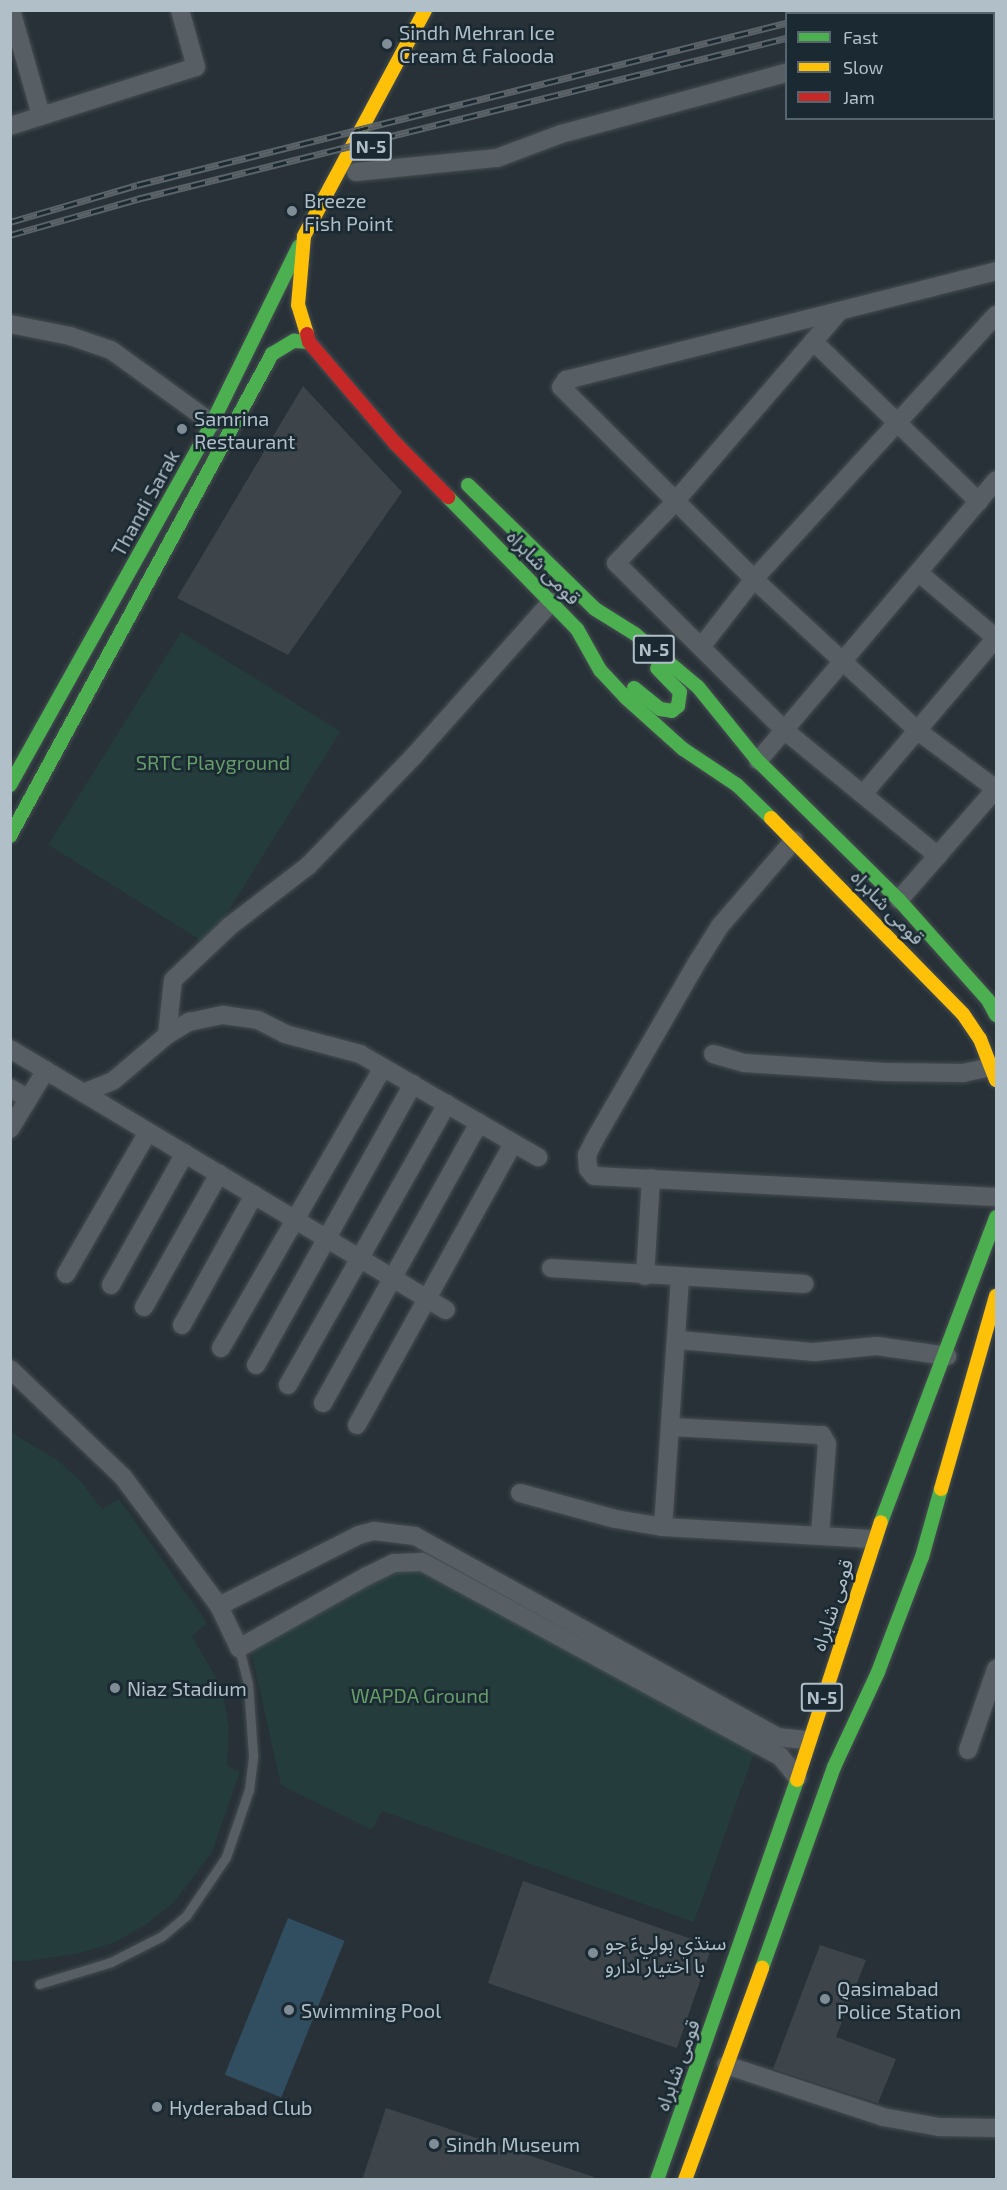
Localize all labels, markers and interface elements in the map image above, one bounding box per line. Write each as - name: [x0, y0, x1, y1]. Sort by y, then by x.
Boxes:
- legend: [785, 12, 995, 120]
- place label: Sindh Mehran Ice Cream & Falooda: [399, 20, 555, 67]
- text: Fast: [843, 26, 878, 48]
- marker: Sindh Mehran Ice Cream & Falooda: [380, 37, 394, 51]
- text: Slow: [843, 56, 883, 78]
- text: Jam: [843, 86, 875, 108]
- road number: N-5: [348, 131, 394, 161]
- place label: Breeze Fish Point: [304, 188, 393, 235]
- marker: Breeze Fish Point: [285, 204, 299, 218]
- place label: Samrina Restaurant: [194, 406, 295, 453]
- marker: Samrina Restaurant: [175, 422, 189, 436]
- street label: Thandi Sarak: [106, 446, 184, 560]
- street label: قومی شاہراہ: [502, 524, 586, 610]
- road number: N-5: [632, 634, 676, 664]
- park label: SRTC Playground: [136, 750, 290, 774]
- street label: قومی شاہراہ: [846, 864, 930, 950]
- street label: قومی شاہراہ: [806, 1556, 858, 1654]
- place label: Niaz Stadium: [127, 1676, 247, 1700]
- marker: Niaz Stadium: [108, 1681, 122, 1695]
- road number: N-5: [800, 1682, 844, 1712]
- park label: WAPDA Ground: [350, 1683, 490, 1707]
- place label: سنڌي ٻوليءَ جو با اختيار ادارو: [605, 1930, 726, 1977]
- marker: سنڌي ٻوليءَ جو با اختيار ادارو: [586, 1946, 600, 1960]
- place label: Qasimabad Police Station: [837, 1976, 961, 2023]
- marker: Qasimabad Police Station: [818, 1992, 832, 2006]
- place label: Swimming Pool: [301, 1998, 441, 2022]
- marker: Swimming Pool: [282, 2003, 296, 2017]
- street label: قومی شاہراہ: [649, 2016, 705, 2114]
- place label: Hyderabad Club: [169, 2095, 312, 2119]
- marker: Hyderabad Club: [150, 2100, 164, 2114]
- place label: Sindh Museum: [446, 2132, 580, 2156]
- marker: Sindh Museum: [427, 2137, 441, 2151]

